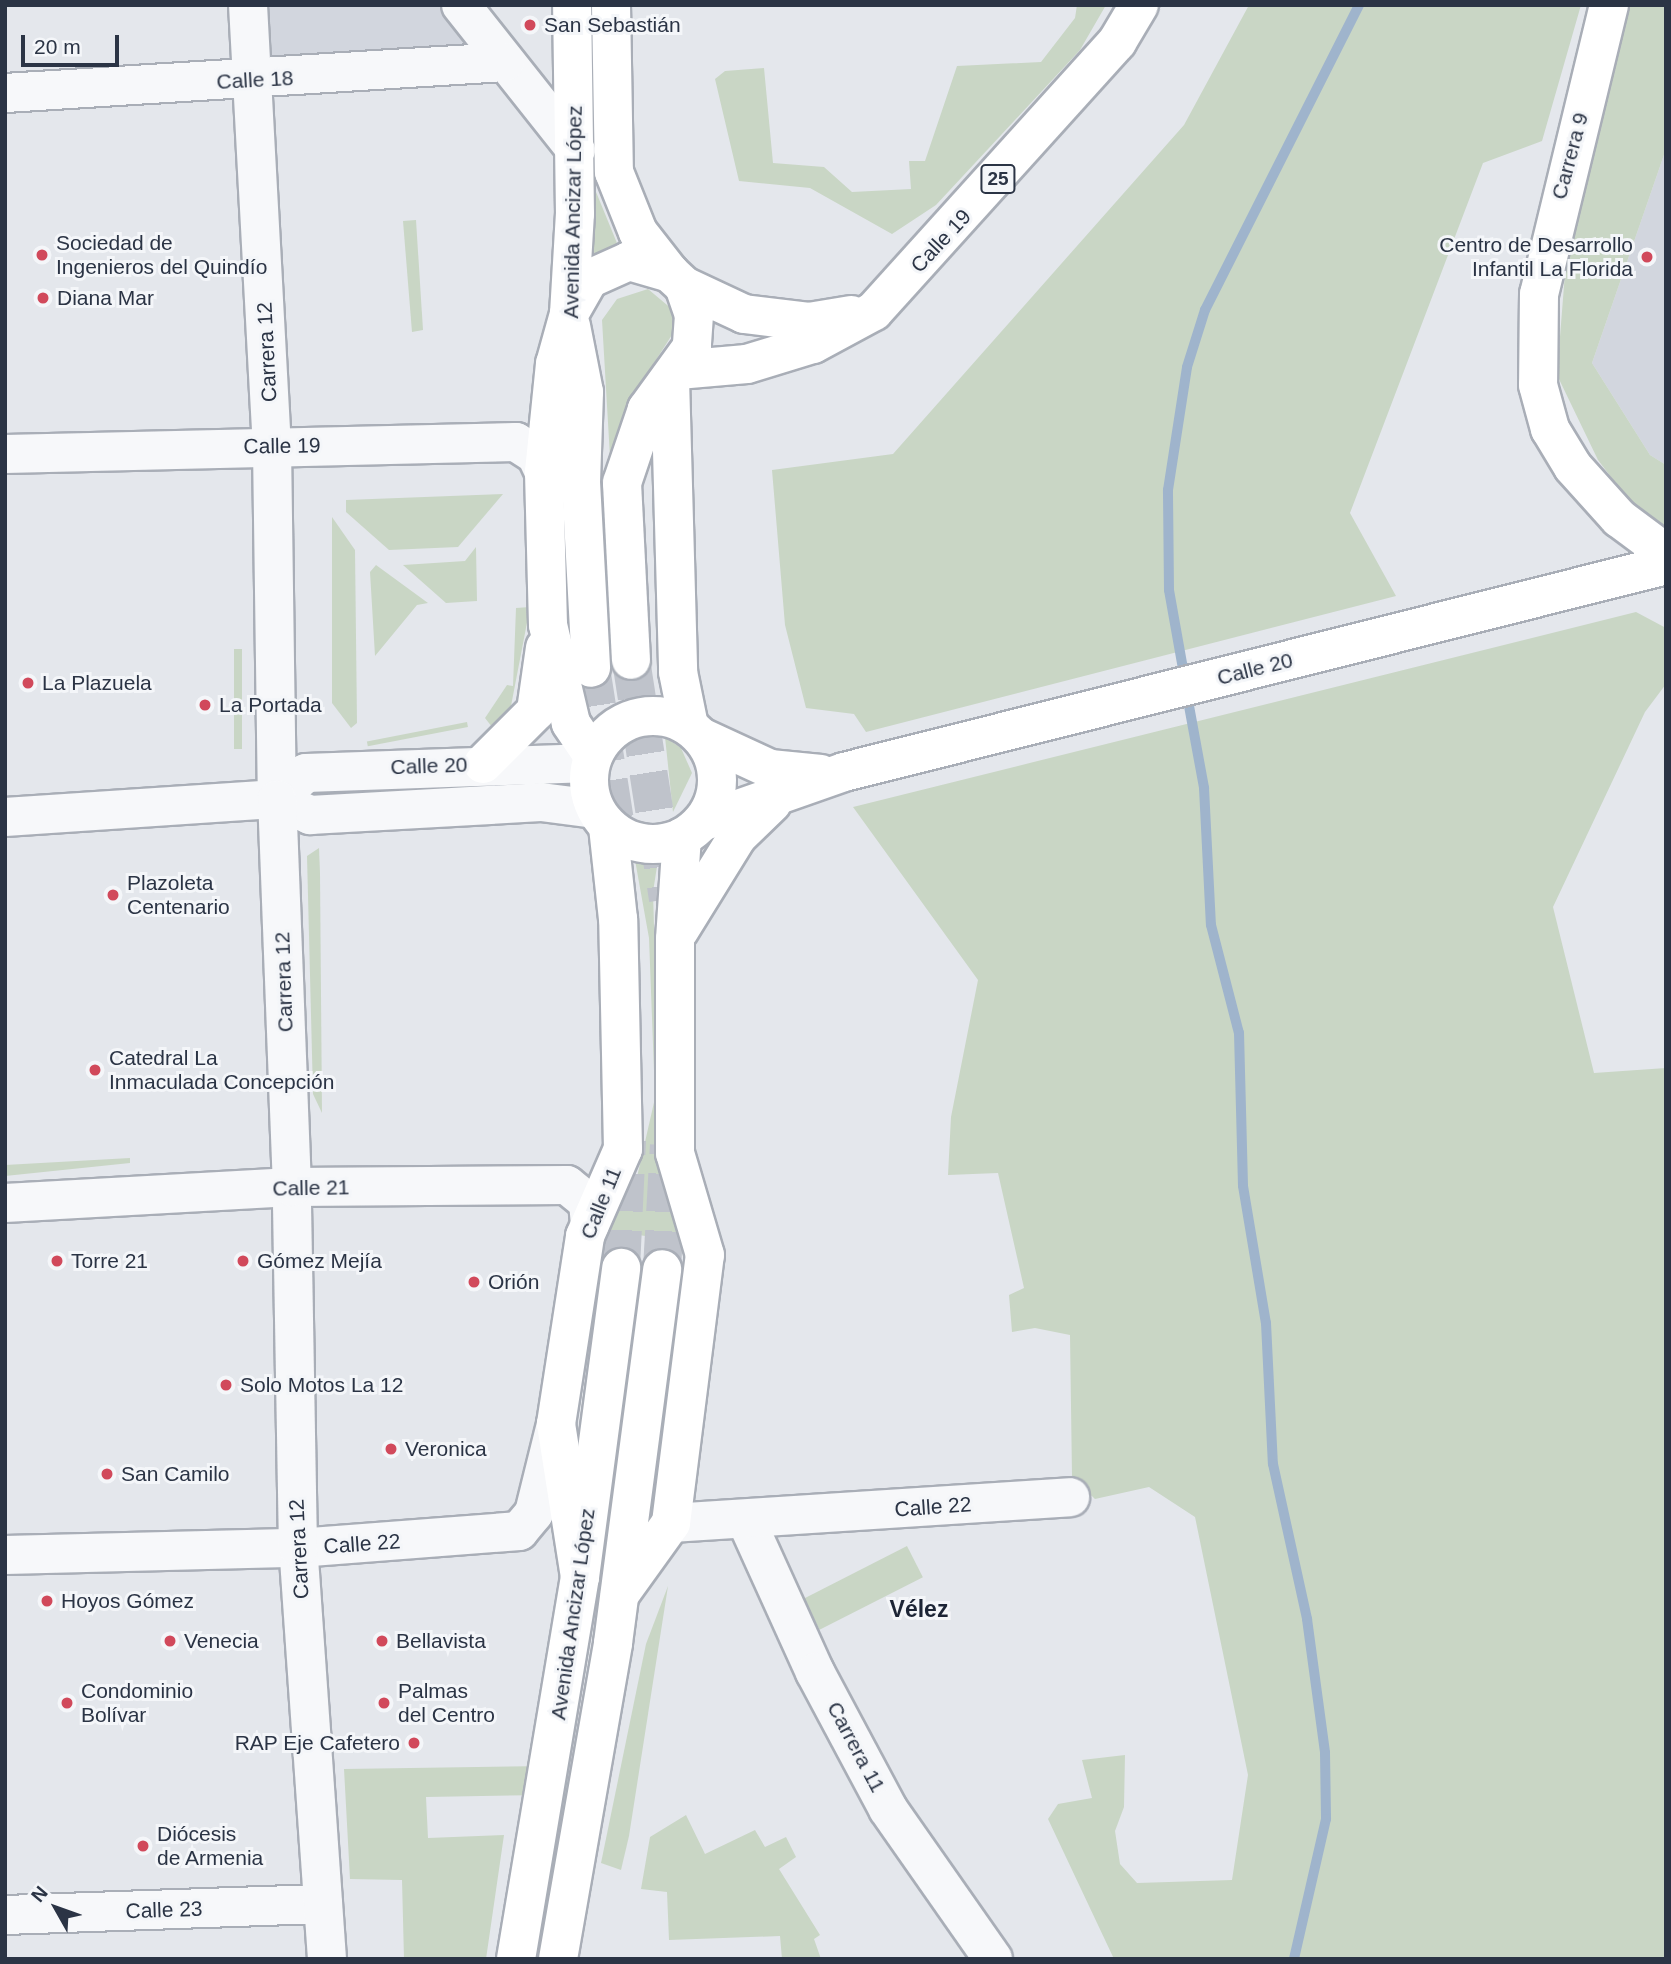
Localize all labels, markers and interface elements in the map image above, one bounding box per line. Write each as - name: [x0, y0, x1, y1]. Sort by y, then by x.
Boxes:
- place label: San Sebastián: [544, 12, 681, 38]
- marker: San Sebastián: [522, 17, 538, 33]
- scale bar: [24, 21, 122, 65]
- text: 20 m: [34, 35, 81, 58]
- street label: Calle 18: [216, 65, 294, 95]
- street label: Avenida Ancizar López: [559, 105, 587, 319]
- street label: Carrera 9: [1546, 110, 1594, 202]
- road number: 25: [979, 164, 1017, 195]
- street label: Calle 19: [906, 204, 976, 278]
- place label: Sociedad de Ingenieros del Quindío: [56, 230, 267, 280]
- place label: Centro de Desarrollo Infantil La Florida: [1439, 232, 1633, 282]
- marker: Sociedad de Ingenieros del Quindío: [34, 247, 50, 263]
- marker: Centro de Desarrollo Infantil La Florida: [1639, 249, 1655, 265]
- place label: Diana Mar: [57, 285, 154, 311]
- marker: Diana Mar: [35, 290, 51, 306]
- street label: Carrera 12: [252, 301, 282, 403]
- street label: Calle 19: [243, 433, 321, 459]
- street label: Calle 20: [1215, 647, 1295, 691]
- place label: La Plazuela: [42, 670, 152, 696]
- marker: La Plazuela: [20, 675, 36, 691]
- place label: La Portada: [219, 692, 322, 718]
- marker: La Portada: [197, 697, 213, 713]
- street label: Calle 20: [390, 752, 468, 780]
- place label: Plazoleta Centenario: [127, 870, 230, 920]
- marker: Plazoleta Centenario: [105, 887, 121, 903]
- street label: Carrera 12: [270, 931, 298, 1033]
- place label: Catedral La Inmaculada Concepción: [109, 1045, 334, 1095]
- marker: Catedral La Inmaculada Concepción: [87, 1062, 103, 1078]
- street label: Calle 11: [575, 1163, 627, 1243]
- street label: Calle 21: [272, 1175, 350, 1201]
- place label: Torre 21: [71, 1248, 148, 1274]
- place label: Gómez Mejía: [257, 1248, 382, 1274]
- marker: Torre 21: [49, 1253, 65, 1269]
- marker: Gómez Mejía: [235, 1253, 251, 1269]
- place label: Orión: [488, 1269, 539, 1295]
- marker: Orión: [466, 1274, 482, 1290]
- place label: Solo Motos La 12: [240, 1372, 403, 1398]
- marker: Solo Motos La 12: [218, 1377, 234, 1393]
- place label: Veronica: [405, 1436, 487, 1462]
- marker: Veronica: [383, 1441, 399, 1457]
- place label: San Camilo: [121, 1461, 230, 1487]
- marker: San Camilo: [99, 1466, 115, 1482]
- street label: Calle 22: [894, 1492, 972, 1522]
- street label: Carrera 12: [284, 1498, 314, 1600]
- street label: Avenida Ancizar López: [546, 1506, 600, 1722]
- street label: Calle 22: [323, 1529, 401, 1559]
- place label: Hoyos Gómez: [61, 1588, 194, 1614]
- marker: Hoyos Gómez: [39, 1593, 55, 1609]
- district label: Vélez: [890, 1595, 948, 1623]
- place label: Venecia: [184, 1628, 259, 1654]
- place label: Bellavista: [396, 1628, 486, 1654]
- marker: Venecia: [162, 1633, 178, 1649]
- marker: Bellavista: [374, 1633, 390, 1649]
- place label: Condominio Bolívar: [81, 1678, 193, 1728]
- place label: Palmas del Centro: [398, 1678, 495, 1728]
- marker: Condominio Bolívar: [59, 1695, 75, 1711]
- marker: Palmas del Centro: [376, 1695, 392, 1711]
- street label: Carrera 11: [822, 1697, 890, 1797]
- place label: RAP Eje Cafetero: [234, 1730, 400, 1756]
- marker: RAP Eje Cafetero: [406, 1735, 422, 1751]
- place label: Diócesis de Armenia: [157, 1821, 264, 1871]
- marker: Diócesis de Armenia: [135, 1838, 151, 1854]
- north arrow: [21, 1873, 91, 1943]
- text: N: [27, 1882, 52, 1906]
- street label: Calle 23: [125, 1896, 203, 1924]

